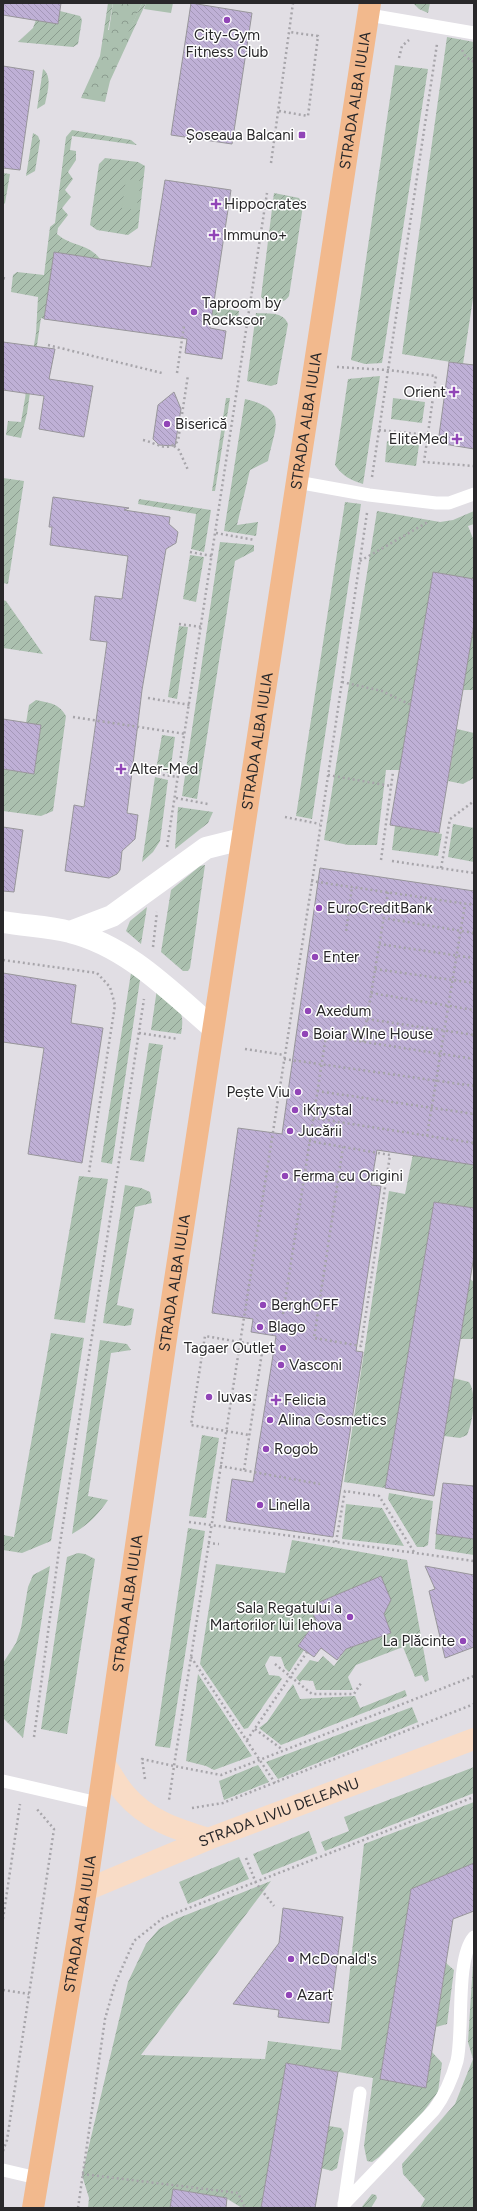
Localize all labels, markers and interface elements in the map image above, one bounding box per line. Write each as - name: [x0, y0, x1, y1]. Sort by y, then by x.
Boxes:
- marker: City-Gym Fitness Club: [222, 15, 232, 25]
- place label: City-Gym Fitness Club: [186, 26, 269, 61]
- street label: STRADA ALBA IULIA: [336, 30, 374, 171]
- place label: Șoseaua Balcani: [186, 126, 294, 144]
- marker: Șoseaua Balcani: [297, 130, 307, 140]
- place label: Hippocrates: [224, 195, 307, 213]
- marker: Hippocrates: [211, 199, 221, 209]
- place label: Immuno+: [223, 226, 287, 244]
- marker: Immuno+: [208, 229, 220, 241]
- place label: Taproom by Rockscor: [202, 294, 281, 329]
- marker: Taproom by Rockscor: [189, 307, 199, 317]
- street label: STRADA ALBA IULIA: [287, 351, 326, 491]
- place label: Orient: [404, 383, 446, 401]
- marker: Orient: [449, 387, 459, 397]
- place label: Biserică: [175, 415, 227, 433]
- marker: Biserică: [162, 419, 172, 429]
- place label: EliteMed: [389, 430, 448, 448]
- marker: EliteMed: [451, 433, 463, 445]
- street label: STRADA ALBA IULIA: [238, 671, 277, 811]
- place label: Alter-Med: [130, 760, 198, 778]
- marker: Alter-Med: [115, 763, 127, 775]
- place label: EuroCreditBank: [327, 899, 433, 917]
- marker: EuroCreditBank: [314, 903, 324, 913]
- place label: Enter: [323, 948, 359, 966]
- marker: Enter: [310, 952, 320, 962]
- place label: Axedum: [316, 1002, 371, 1020]
- marker: Axedum: [303, 1006, 313, 1016]
- place label: Boiar WIne House: [313, 1025, 433, 1043]
- marker: Boiar WIne House: [300, 1029, 310, 1039]
- place label: Pește Viu: [226, 1083, 290, 1101]
- marker: Pește Viu: [293, 1087, 303, 1097]
- place label: iKrystal: [303, 1101, 352, 1119]
- marker: iKrystal: [290, 1105, 300, 1115]
- place label: Jucării: [298, 1122, 342, 1140]
- marker: Jucării: [285, 1126, 295, 1136]
- place label: Ferma cu Origini: [293, 1167, 403, 1185]
- marker: Ferma cu Origini: [280, 1171, 290, 1181]
- street label: STRADA ALBA IULIA: [155, 1213, 194, 1353]
- place label: BerghOFF: [271, 1296, 339, 1314]
- marker: BerghOFF: [258, 1300, 268, 1310]
- place label: Blago: [268, 1318, 306, 1336]
- marker: Blago: [255, 1322, 265, 1332]
- place label: Tagaer Outlet: [184, 1339, 275, 1357]
- marker: Tagaer Outlet: [278, 1343, 288, 1353]
- place label: Vasconi: [289, 1356, 342, 1374]
- marker: Vasconi: [276, 1360, 286, 1370]
- place label: Iuvas: [217, 1388, 252, 1406]
- place label: Felicia: [284, 1391, 326, 1409]
- marker: Iuvas: [204, 1392, 214, 1402]
- marker: Felicia: [271, 1395, 281, 1405]
- place label: Alina Cosmetics: [278, 1411, 386, 1429]
- marker: Alina Cosmetics: [265, 1415, 275, 1425]
- place label: Rogob: [274, 1440, 319, 1458]
- marker: Rogob: [261, 1444, 271, 1454]
- place label: Linella: [268, 1496, 310, 1514]
- marker: Linella: [255, 1500, 265, 1510]
- street label: STRADA ALBA IULIA: [109, 1533, 147, 1673]
- place label: Sala Regatului a Martorilor lui Iehova: [210, 1599, 342, 1634]
- marker: Sala Regatului a Martorilor lui Iehova: [345, 1612, 355, 1622]
- place label: La Plăcinte: [382, 1632, 455, 1650]
- marker: La Plăcinte: [458, 1636, 468, 1646]
- street label: STRADA LIVIU DELEANU: [196, 1774, 362, 1851]
- street label: STRADA ALBA IULIA: [60, 1854, 100, 1994]
- place label: McDonald's: [299, 1950, 377, 1968]
- marker: McDonald's: [286, 1954, 296, 1964]
- place label: Azart: [297, 1986, 333, 2004]
- marker: Azart: [284, 1990, 294, 2000]

